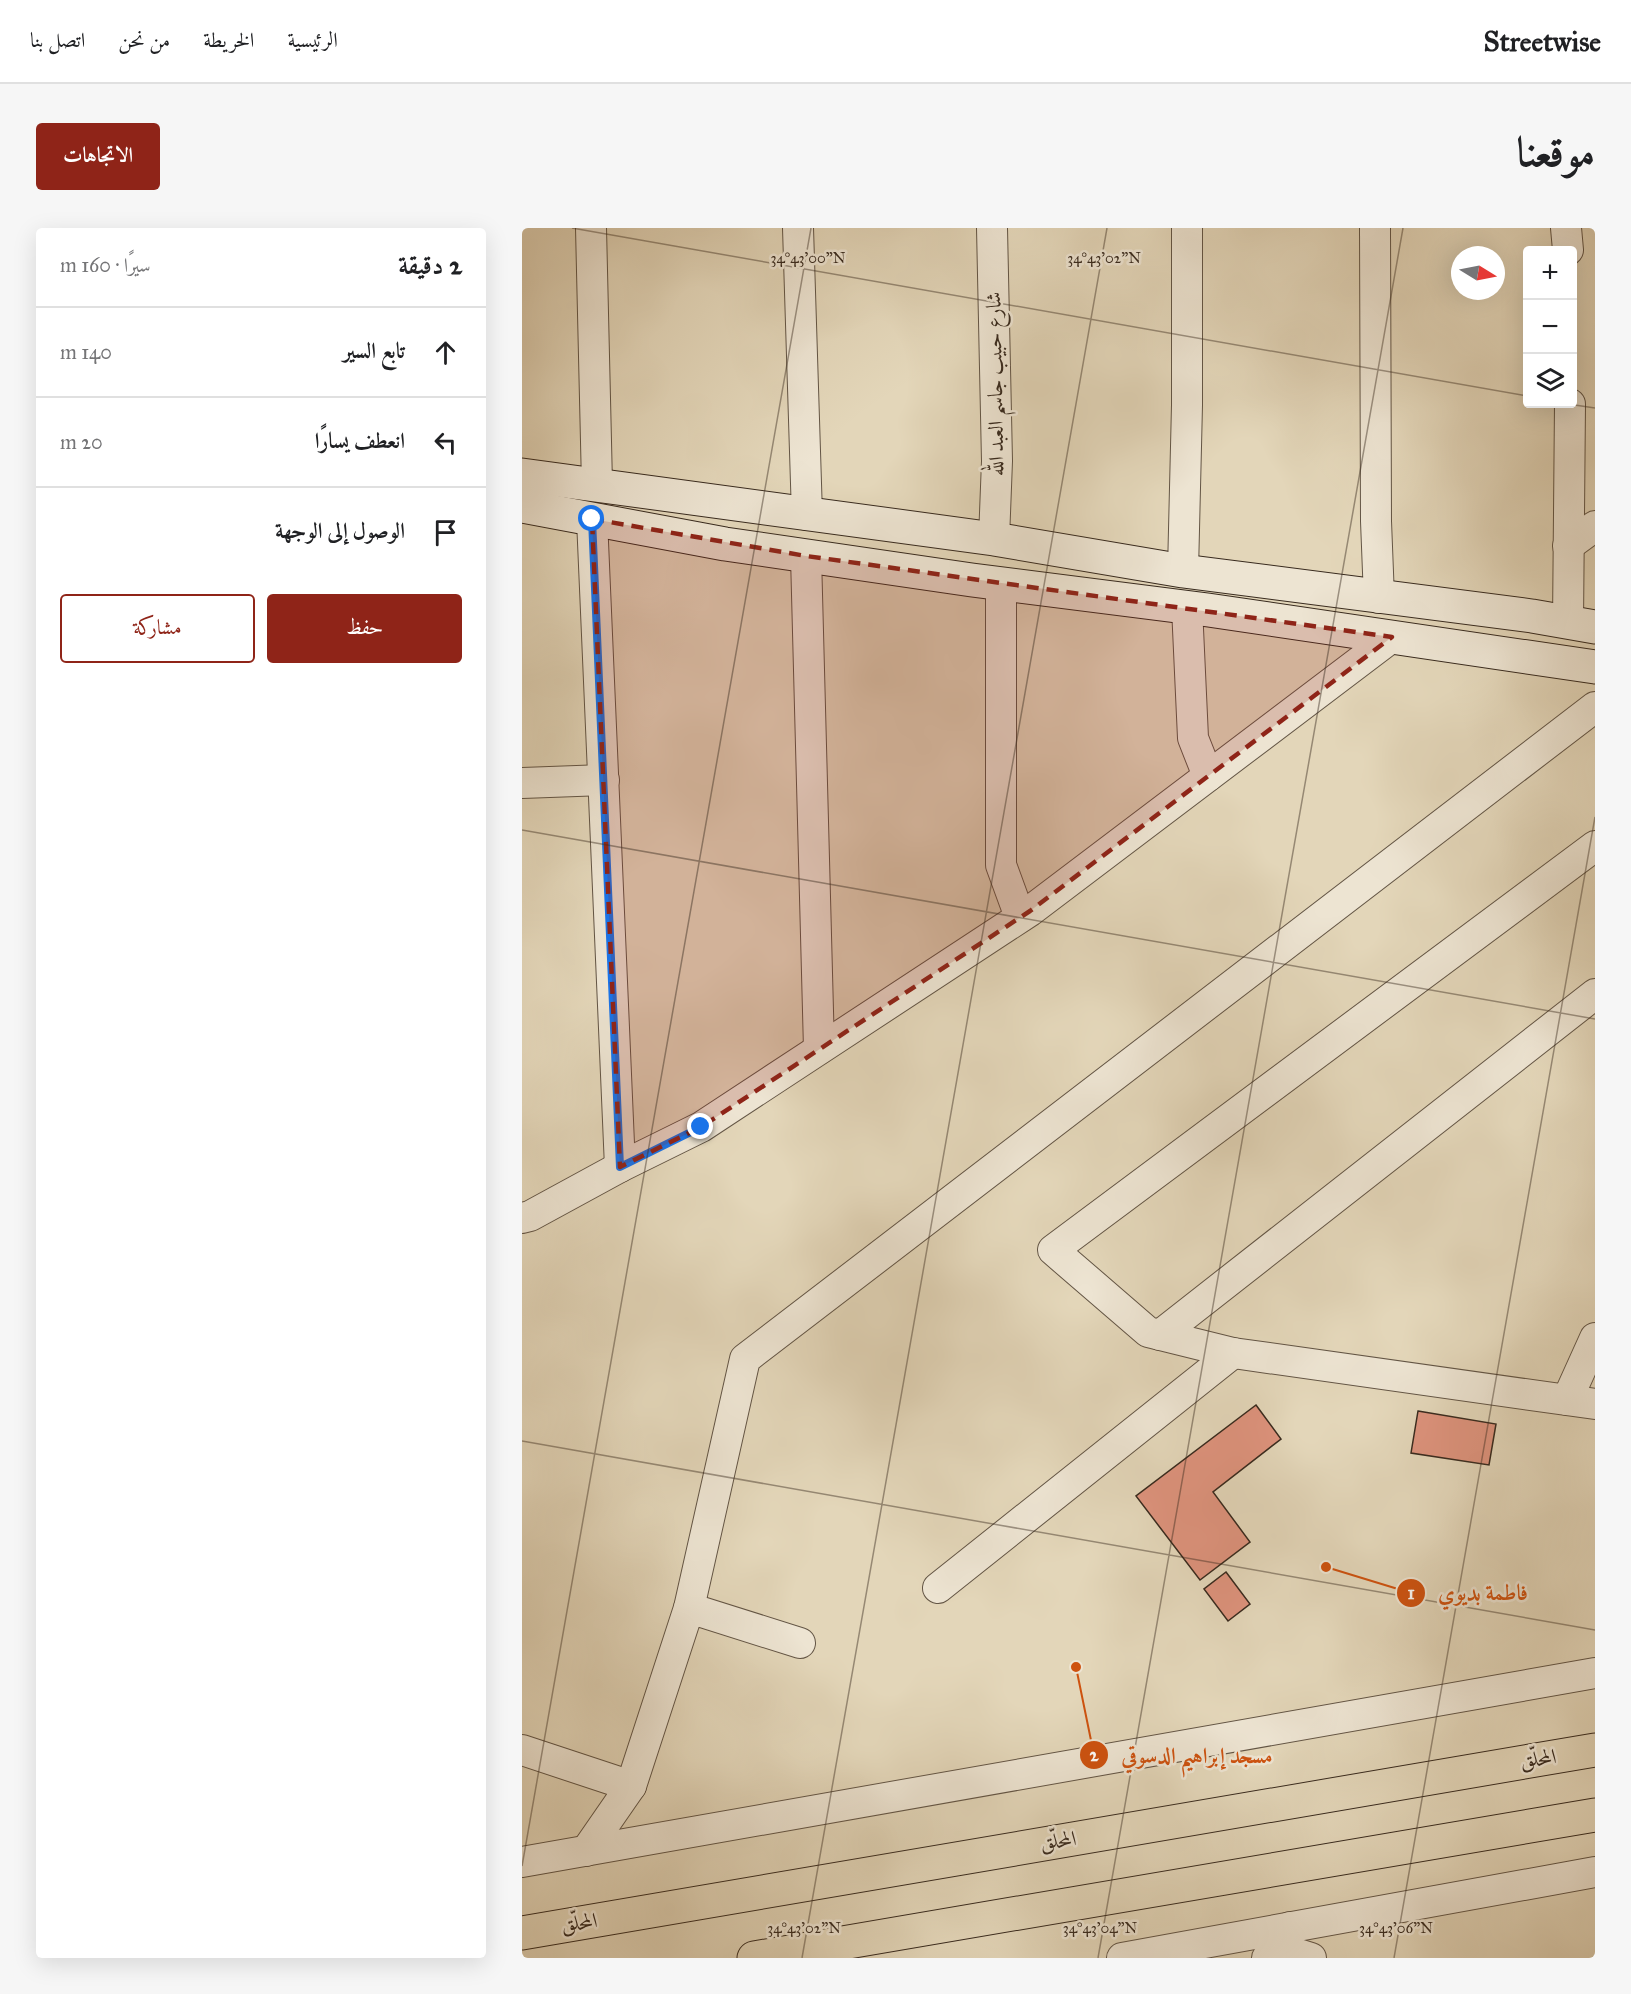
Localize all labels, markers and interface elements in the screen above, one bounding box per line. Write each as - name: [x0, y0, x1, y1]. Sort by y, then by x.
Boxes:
- text: Streetwise: [1484, 24, 1601, 59]
- text: اتصل بنا: [30, 27, 85, 53]
- text: من نحن: [118, 27, 170, 53]
- text: الخريطة: [203, 27, 254, 53]
- text: الرئيسية: [287, 27, 338, 53]
- button: الاتجاهات: [36, 123, 160, 190]
- text: موقعنا: [1517, 126, 1595, 178]
- north arrow: [1451, 246, 1505, 300]
- map controls: [1523, 246, 1577, 408]
- button: +: [1523, 246, 1577, 300]
- text: 2 دقيقة: [398, 249, 462, 281]
- text: 34°43'00"N: [770, 249, 846, 267]
- text: 34°43'02"N: [1067, 249, 1141, 267]
- text: سيرًا · 160 m: [60, 253, 151, 277]
- street label: شارع حبيب جاسم العبد الله: [976, 291, 1018, 477]
- button: −: [1523, 300, 1577, 354]
- icon: ahead: [429, 336, 462, 369]
- text: تابع السير: [343, 337, 405, 364]
- text: 140 m: [60, 340, 112, 364]
- button: layers: [1523, 354, 1577, 408]
- icon: left: [429, 426, 462, 459]
- text: انعطف يسارًا: [315, 427, 405, 454]
- text: 20 m: [60, 430, 103, 454]
- route start: [578, 505, 604, 531]
- icon: arrive: [429, 516, 462, 549]
- text: الوصول إلى الوجهة: [275, 517, 405, 544]
- button: مشاركة: [60, 594, 255, 663]
- button: حفظ: [267, 594, 462, 663]
- route end: [687, 1113, 713, 1139]
- callout: فاطمة بديوي: [1396, 1573, 1540, 1613]
- text: فاطمة بديوي: [1438, 1579, 1528, 1611]
- text: 1: [1407, 1582, 1415, 1604]
- callout: مسجد إبراهيم الدسوقي: [1079, 1735, 1284, 1775]
- street label: المحلّق: [1517, 1741, 1558, 1775]
- text: مسجد إبراهيم الدسوقي: [1120, 1742, 1273, 1778]
- text: 2: [1090, 1744, 1100, 1766]
- street label: المحلّق: [1037, 1823, 1078, 1857]
- street label: المحلّق: [558, 1905, 599, 1939]
- text: 34°43'02"N: [767, 1919, 841, 1937]
- text: 34°43'04"N: [1063, 1919, 1138, 1937]
- text: 34°43'06"N: [1359, 1919, 1433, 1937]

